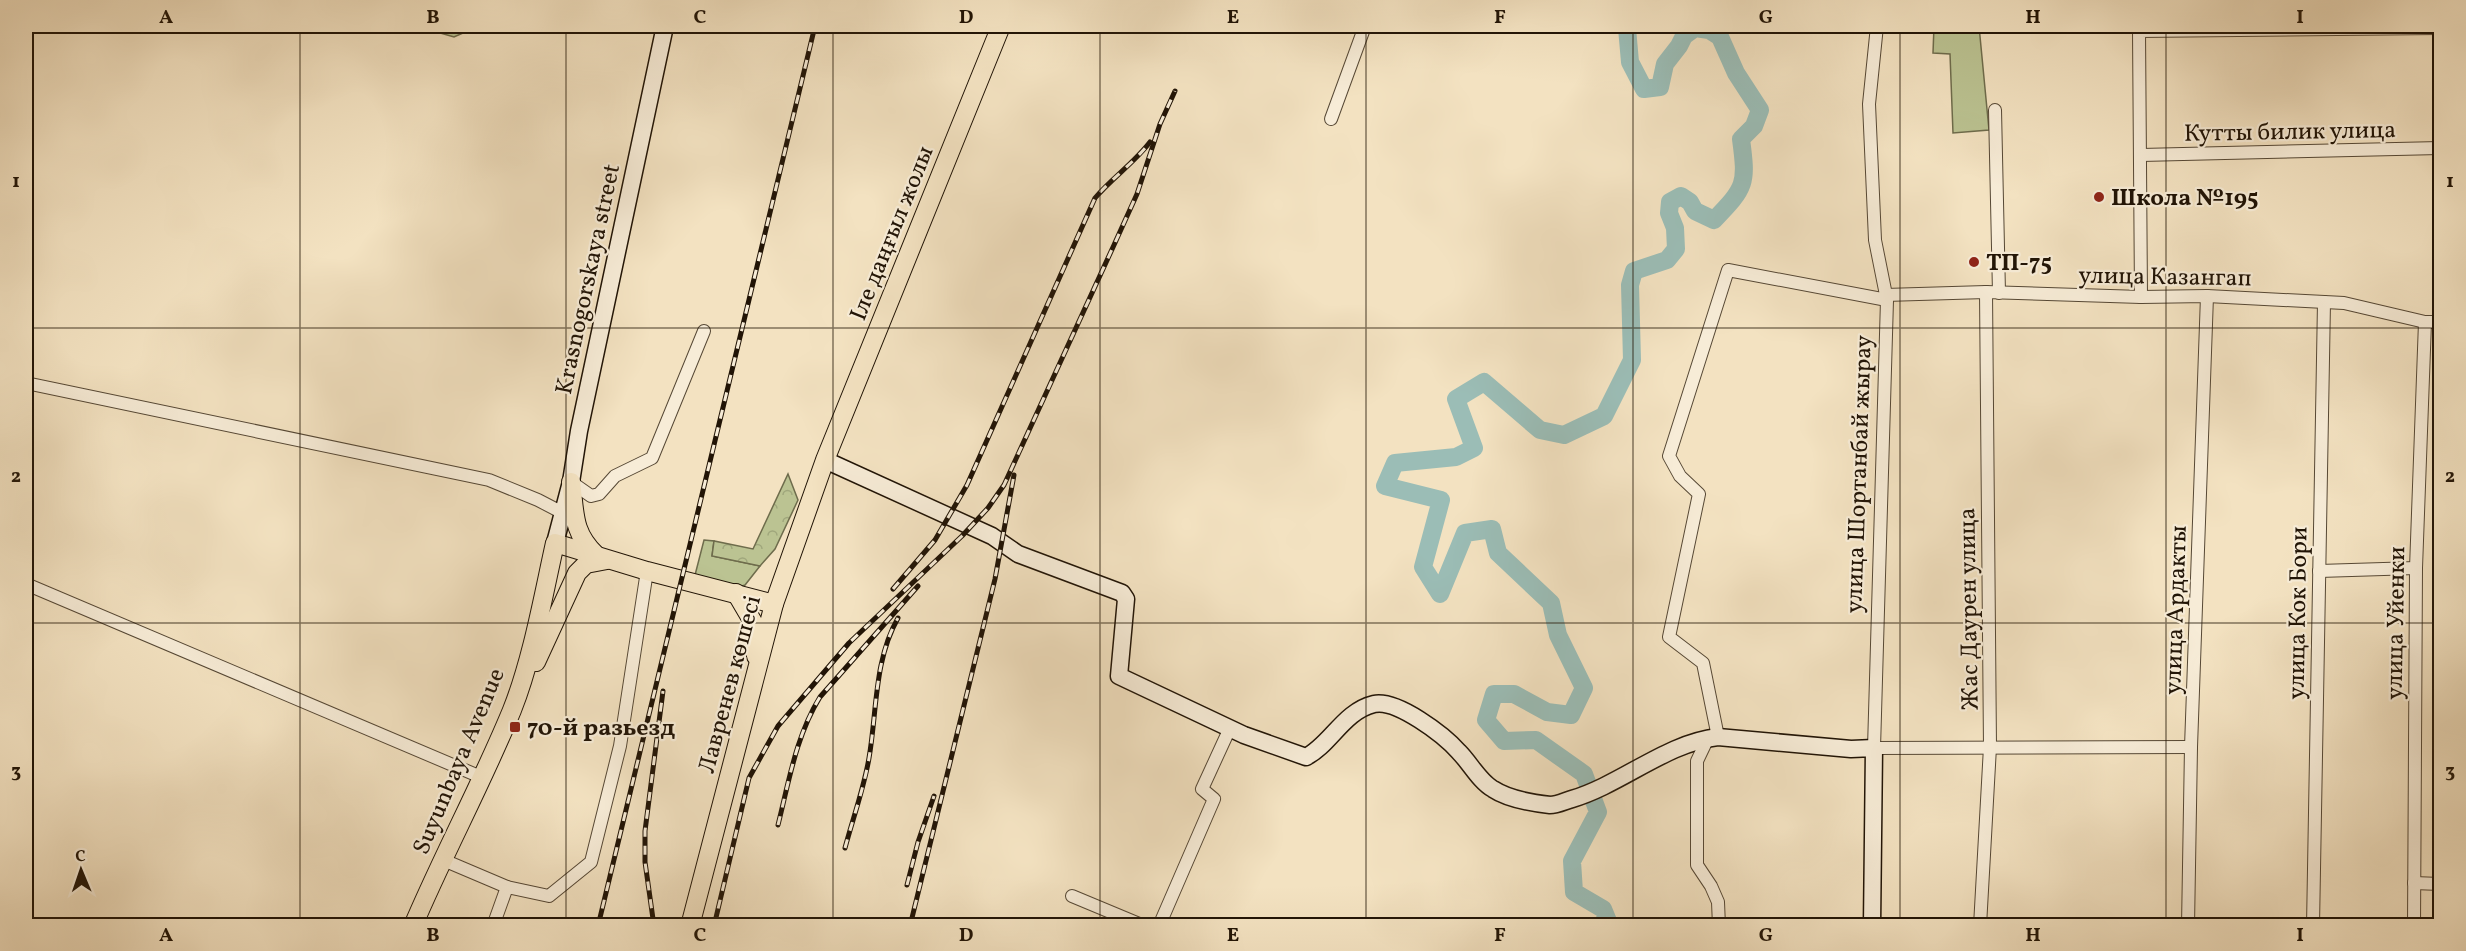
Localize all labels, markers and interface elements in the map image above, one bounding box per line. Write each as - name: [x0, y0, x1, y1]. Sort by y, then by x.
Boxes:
- text: A: [159, 4, 173, 32]
- text: B: [426, 4, 440, 32]
- text: C: [694, 4, 707, 32]
- text: D: [959, 4, 973, 32]
- text: E: [1227, 4, 1239, 32]
- text: F: [1494, 4, 1506, 32]
- text: G: [1759, 4, 1773, 32]
- text: H: [2025, 4, 2041, 32]
- text: I: [2296, 4, 2304, 32]
- street label: Кутты билик улица: [2184, 114, 2396, 152]
- street label: Іле даңғыл жолы: [842, 141, 943, 326]
- street label: Krasnogorskaya street: [548, 161, 630, 398]
- text: 1: [12, 168, 20, 196]
- text: 1: [2446, 168, 2454, 196]
- place label: Школа №195: [2111, 182, 2259, 216]
- marker: Школа №195: [2092, 190, 2106, 204]
- place label: ТП-75: [1986, 247, 2052, 281]
- marker: ТП-75: [1967, 255, 1981, 269]
- street label: улица Казангап: [2078, 259, 2252, 297]
- street label: улица Шортанбай жырау: [1838, 334, 1882, 614]
- text: 2: [11, 463, 21, 491]
- text: 2: [2445, 463, 2455, 491]
- street label: Жас Даурен улица: [1951, 507, 1989, 711]
- street label: улица Ардакты: [2157, 525, 2197, 695]
- street label: улица Кок Бори: [2280, 526, 2318, 700]
- street label: улица Уйенки: [2379, 546, 2415, 700]
- street label: Лавренев көшесі: [691, 592, 771, 777]
- street label: Suyunbaya Avenue: [405, 663, 514, 860]
- place label: 70-й разьезд: [527, 712, 675, 746]
- marker: 70-й разьезд: [508, 720, 522, 734]
- text: 3: [11, 758, 21, 786]
- text: 3: [2445, 758, 2455, 786]
- north arrow: [51, 840, 111, 900]
- text: С: [75, 846, 86, 868]
- text: A: [159, 922, 173, 950]
- text: B: [426, 922, 440, 950]
- text: C: [694, 922, 707, 950]
- text: D: [959, 922, 973, 950]
- text: E: [1227, 922, 1239, 950]
- text: F: [1494, 922, 1506, 950]
- text: G: [1759, 922, 1773, 950]
- text: H: [2025, 922, 2041, 950]
- text: I: [2296, 922, 2304, 950]

